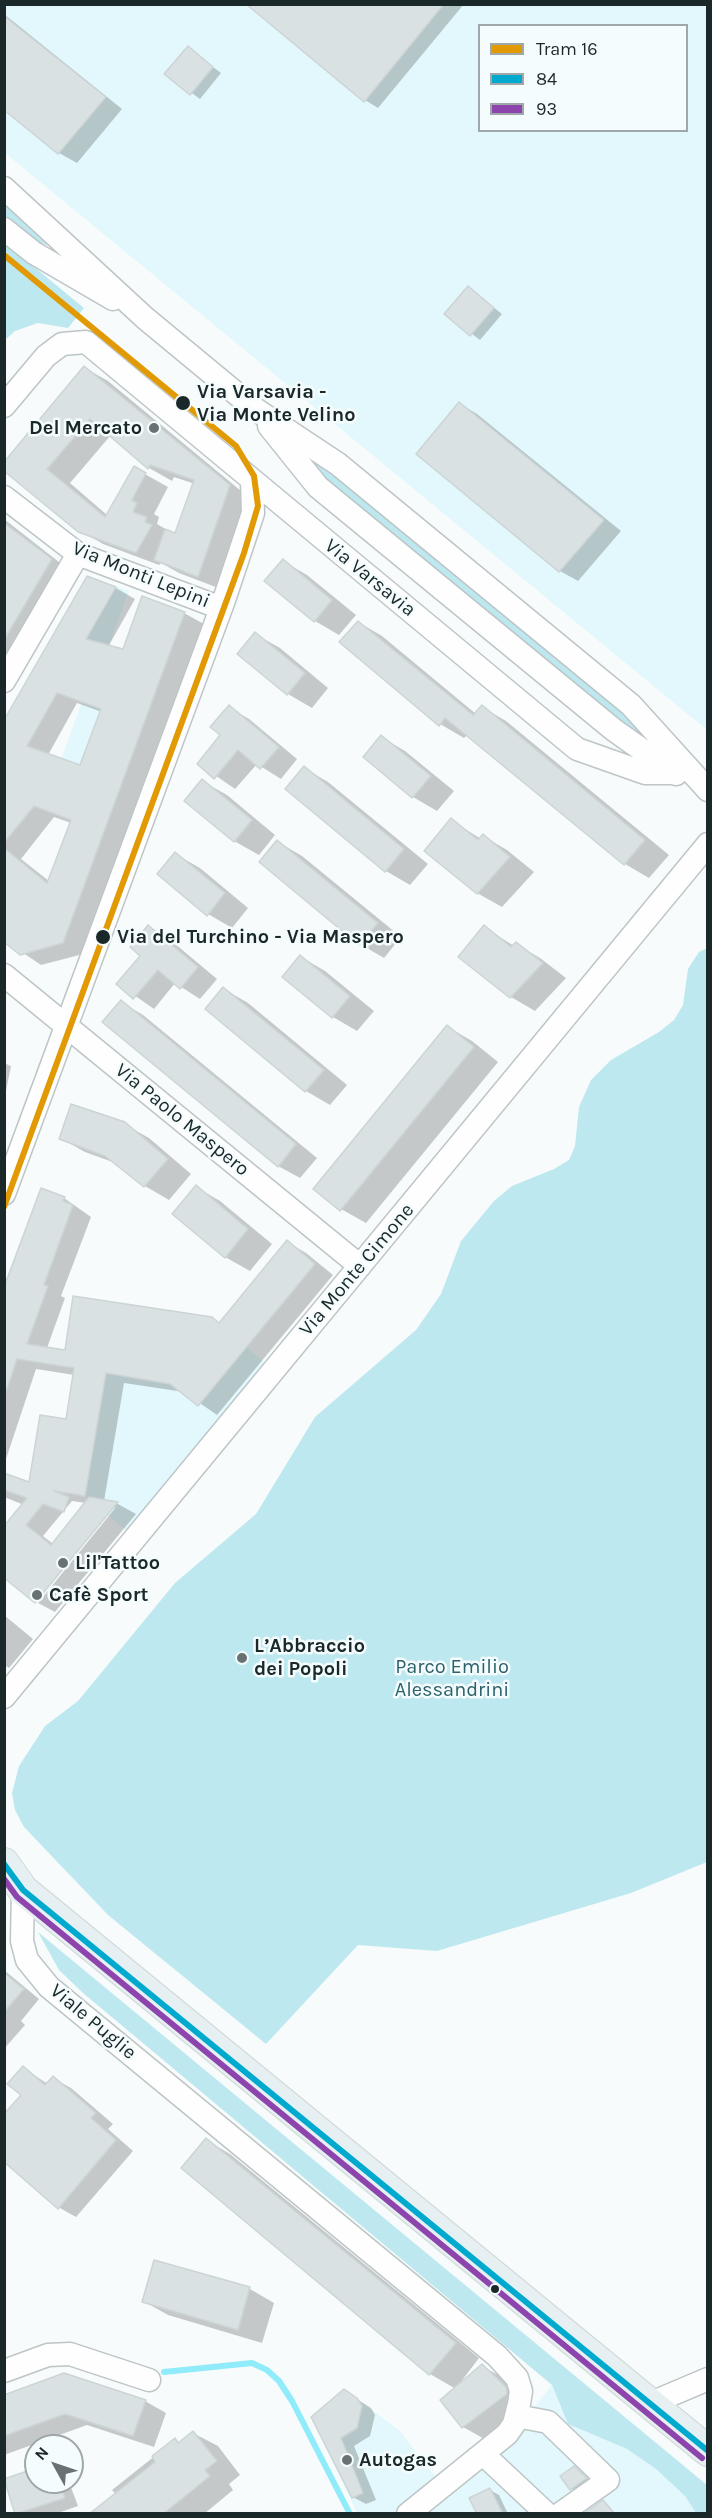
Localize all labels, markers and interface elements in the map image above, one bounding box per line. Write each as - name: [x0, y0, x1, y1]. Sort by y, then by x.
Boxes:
- legend: [478, 24, 688, 132]
- text: Tram 16: [536, 38, 597, 60]
- text: 84: [536, 68, 557, 90]
- text: 93: [536, 98, 557, 120]
- place label: Via Varsavia - Via Monte Velino: [197, 380, 355, 427]
- marker: Via Varsavia - Via Monte Velino: [174, 394, 192, 412]
- place label: Del Mercato: [29, 416, 142, 440]
- marker: Del Mercato: [147, 421, 161, 435]
- street label: Via Varsavia: [320, 534, 420, 622]
- street label: Via Monti Lepini: [69, 536, 213, 614]
- place label: Via del Turchino - Via Maspero: [117, 925, 404, 949]
- marker: Via del Turchino - Via Maspero: [94, 928, 112, 946]
- street label: Via Paolo Maspero: [110, 1058, 254, 1182]
- street label: Via Monte Cimone: [295, 1199, 419, 1341]
- place label: Lil'Tattoo: [75, 1551, 160, 1575]
- marker: Lil'Tattoo: [56, 1556, 70, 1570]
- place label: Cafè Sport: [49, 1583, 148, 1607]
- marker: Cafè Sport: [30, 1588, 44, 1602]
- place label: L’Abbraccio dei Popoli: [254, 1634, 365, 1681]
- marker: L’Abbraccio dei Popoli: [235, 1651, 249, 1665]
- park label: Parco Emilio Alessandrini: [395, 1655, 509, 1702]
- street label: Viale Puglie: [45, 1979, 141, 2065]
- unlabelled marker: [489, 2283, 501, 2295]
- north arrow: [24, 2434, 84, 2494]
- text: N: [30, 2443, 52, 2464]
- place label: Autogas: [359, 2448, 437, 2472]
- marker: Autogas: [340, 2453, 354, 2467]

